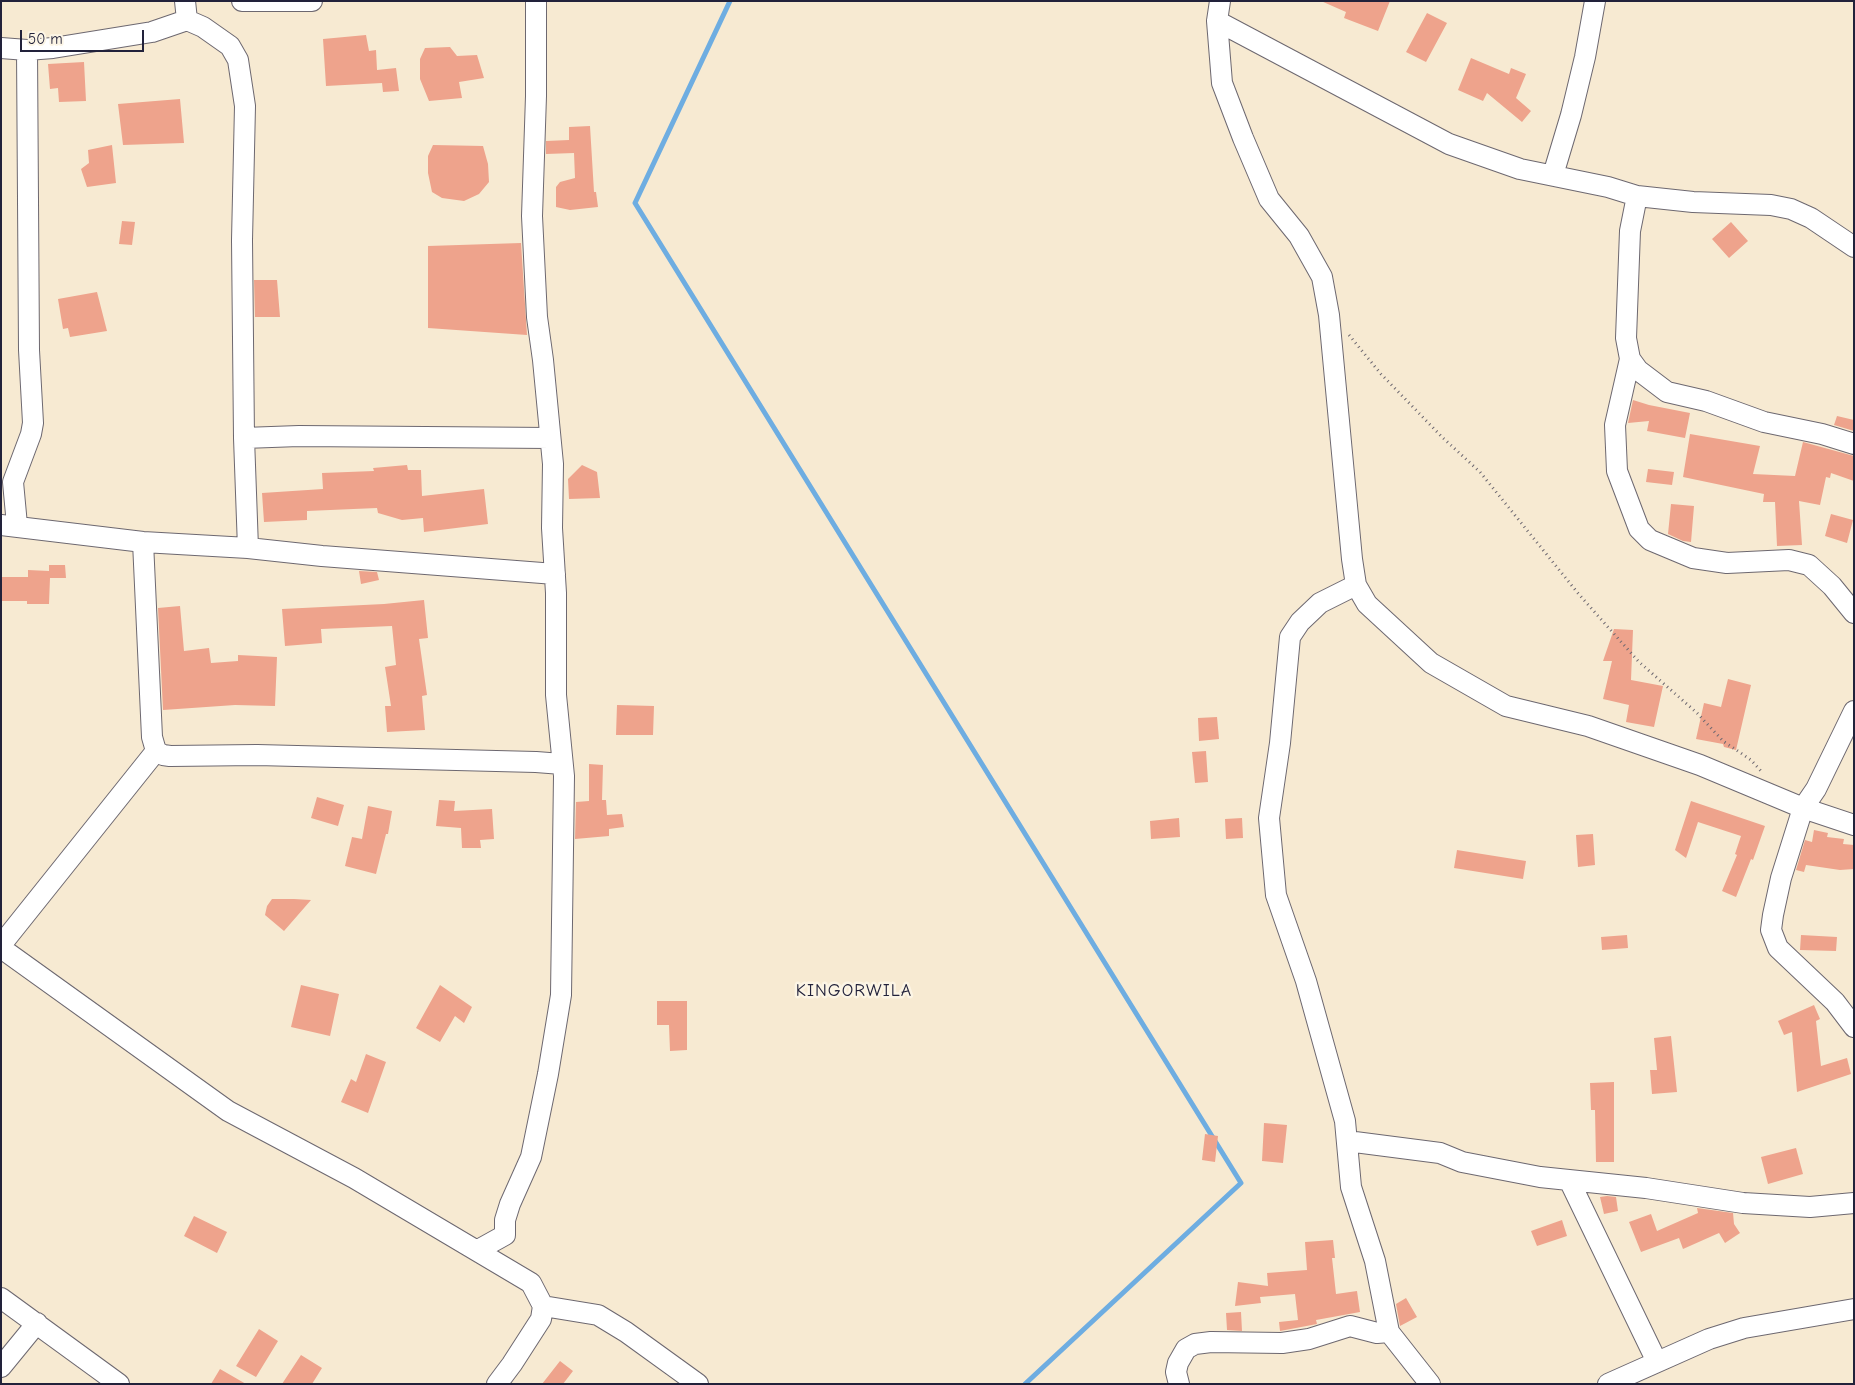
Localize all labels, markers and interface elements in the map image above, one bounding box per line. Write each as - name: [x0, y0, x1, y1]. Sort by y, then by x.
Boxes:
- scale bar: [22, 20, 146, 52]
- text: 50 m: [28, 30, 63, 48]
- district label: KINGORWILA: [795, 980, 913, 1002]

